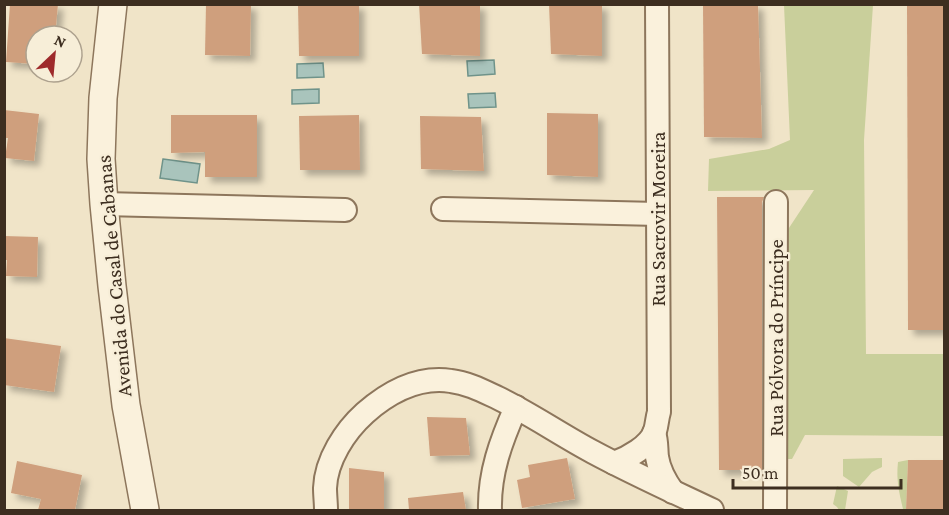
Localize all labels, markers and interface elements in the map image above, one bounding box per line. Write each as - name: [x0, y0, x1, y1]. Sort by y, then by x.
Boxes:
- north arrow: [24, 24, 84, 84]
- text: N: [52, 31, 69, 51]
- street label: Rua Sacrovir Moreira: [646, 131, 670, 306]
- street label: Avenida do Casal de Cabanas: [91, 154, 137, 398]
- street label: Rua Pólvora do Príncipe: [764, 239, 788, 437]
- scale bar: [733, 452, 901, 490]
- text: 50 m: [742, 463, 779, 483]

